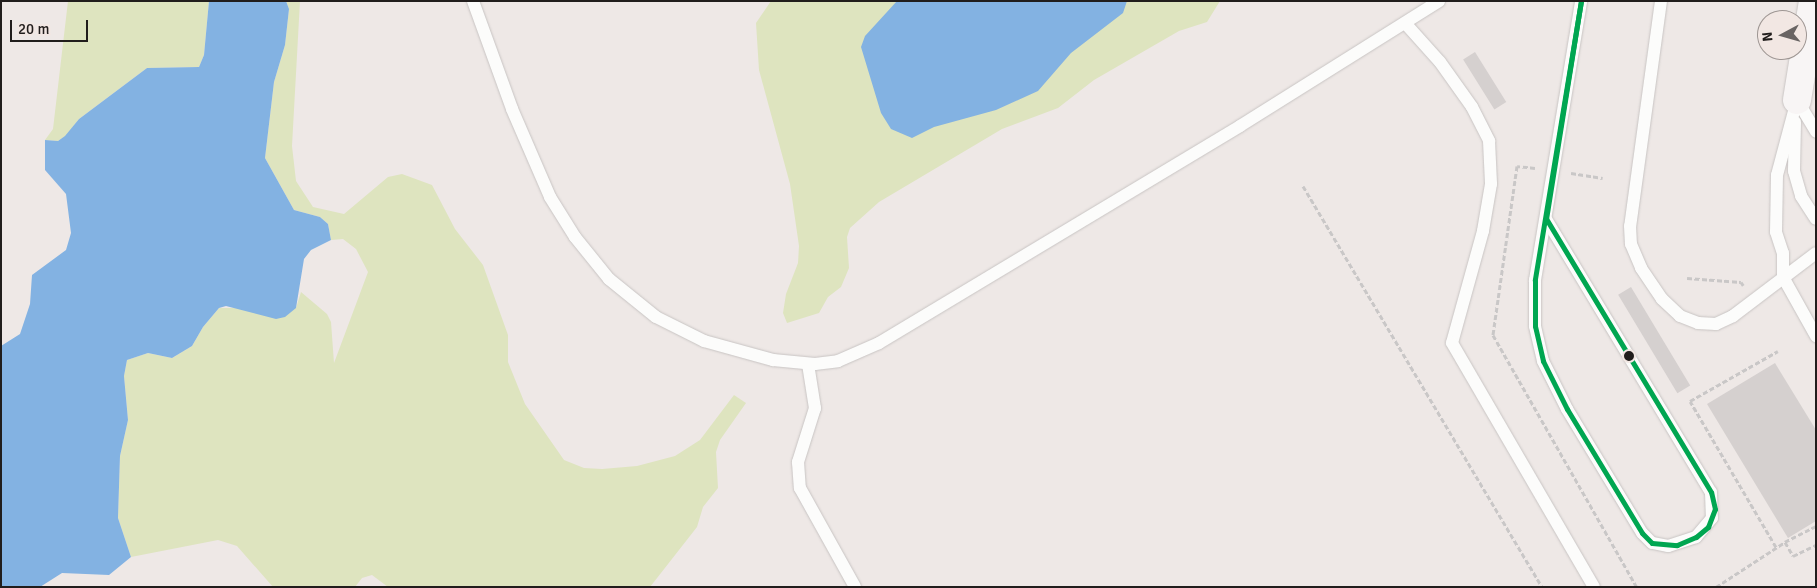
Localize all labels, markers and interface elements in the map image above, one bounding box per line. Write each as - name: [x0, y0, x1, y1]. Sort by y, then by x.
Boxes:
- scale bar: [12, 10, 90, 42]
- north arrow: [1757, 10, 1807, 60]
- text: 20 m: [18, 20, 49, 38]
- text: N: [1759, 31, 1777, 42]
- unlabelled marker: [1624, 351, 1634, 361]

